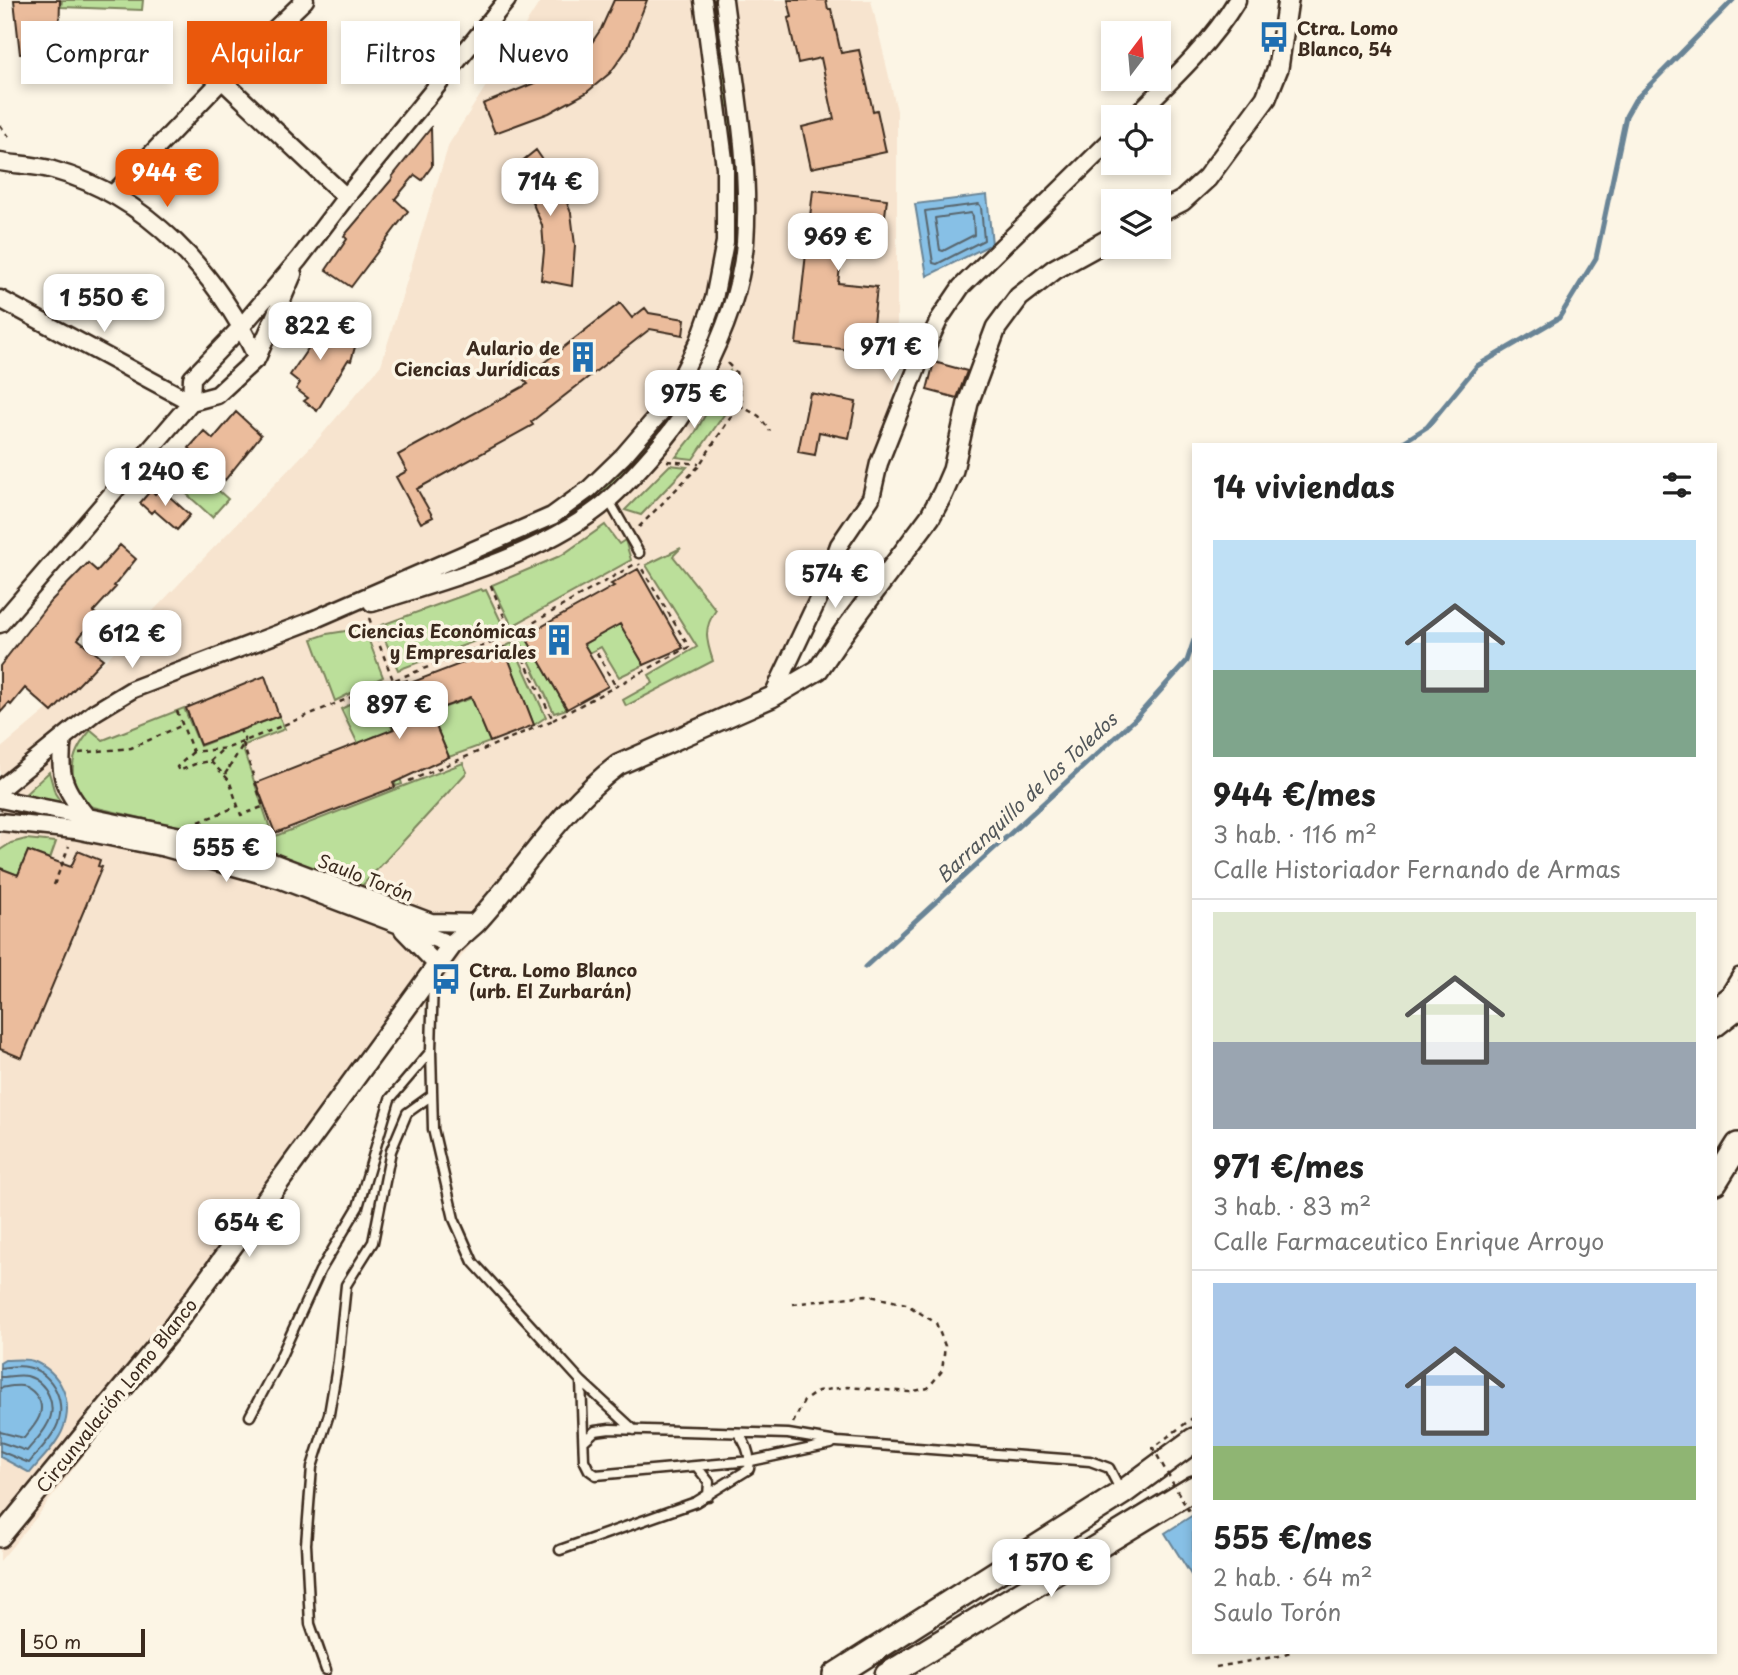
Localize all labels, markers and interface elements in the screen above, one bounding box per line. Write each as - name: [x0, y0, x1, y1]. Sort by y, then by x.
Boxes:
- place label: Ctra. Lomo Blanco, 54: [1297, 14, 1398, 62]
- bus stop icon: Ctra. Lomo Blanco, 54: [1257, 20, 1291, 54]
- chip: Comprar: [21, 21, 173, 84]
- chip: Alquilar: [187, 21, 327, 84]
- chip: Filtros: [341, 21, 460, 84]
- chip: Nuevo: [474, 21, 593, 84]
- north arrow: [1101, 21, 1171, 91]
- map controls: [1101, 21, 1171, 259]
- button: locate: [1101, 105, 1171, 175]
- pin: 944 €: [118, 150, 216, 209]
- text: 944 €: [131, 154, 203, 189]
- pin: 714 €: [501, 158, 599, 218]
- text: 714 €: [517, 163, 583, 198]
- button: layers: [1101, 189, 1171, 259]
- pin: 969 €: [789, 214, 887, 273]
- text: 969 €: [804, 218, 872, 253]
- pin: 1 550 €: [39, 274, 169, 334]
- text: 1 550 €: [59, 279, 149, 314]
- pin: 822 €: [271, 302, 369, 362]
- text: 822 €: [285, 307, 355, 342]
- pin: 971 €: [842, 324, 940, 383]
- text: 971 €: [860, 328, 922, 363]
- place label: Aulario de Ciencias Jurídicas: [394, 334, 560, 382]
- building icon: Aulario de Ciencias Jurídicas: [566, 340, 600, 374]
- pin: 975 €: [645, 370, 743, 430]
- text: 975 €: [661, 375, 727, 410]
- pin: 1 240 €: [100, 448, 230, 508]
- text: 1 240 €: [121, 453, 209, 488]
- text: 14 viviendas: [1213, 463, 1395, 508]
- icon: filters: [1658, 466, 1696, 504]
- pin: 574 €: [786, 550, 884, 610]
- text: 574 €: [801, 555, 869, 590]
- icon: home: [1392, 585, 1518, 711]
- pin: 612 €: [83, 610, 181, 670]
- text: 612 €: [98, 615, 166, 650]
- place label: Ciencias Económicas y Empresariales: [348, 617, 536, 665]
- building icon: Ciencias Económicas y Empresariales: [542, 623, 576, 657]
- pin: 897 €: [350, 682, 448, 741]
- text: 897 €: [366, 686, 432, 721]
- water label: Barranquillo de los Toledos: [929, 704, 1124, 888]
- text: 944 €/mes: [1213, 771, 1376, 816]
- text: 3 hab. · 116 m²: [1213, 816, 1377, 851]
- pin: 555 €: [177, 824, 275, 884]
- text: 555 €: [192, 829, 260, 864]
- street label: Saulo Torón: [314, 846, 418, 908]
- text: Calle Historiador Fernando de Armas: [1213, 851, 1620, 886]
- place label: Ctra. Lomo Blanco (urb. El Zurbarán): [469, 956, 638, 1004]
- icon: home: [1392, 957, 1518, 1083]
- bus stop icon: Ctra. Lomo Blanco (urb. El Zurbarán): [429, 962, 463, 996]
- text: 971 €/mes: [1213, 1143, 1364, 1188]
- text: 3 hab. · 83 m²: [1213, 1188, 1371, 1223]
- pin: 654 €: [200, 1200, 298, 1259]
- text: 654 €: [214, 1204, 284, 1239]
- text: Calle Farmaceutico Enrique Arroyo: [1213, 1223, 1604, 1258]
- street label: Circunvalación Lomo Blanco: [29, 1292, 203, 1498]
- icon: home: [1392, 1328, 1518, 1454]
- text: 555 €/mes: [1213, 1514, 1372, 1559]
- pin: 1 570 €: [986, 1540, 1116, 1599]
- text: 1 570 €: [1008, 1544, 1094, 1579]
- text: 2 hab. · 64 m²: [1213, 1559, 1373, 1594]
- text: Saulo Torón: [1213, 1594, 1341, 1629]
- scale bar: [21, 1626, 145, 1658]
- text: 50 m: [32, 1627, 81, 1655]

